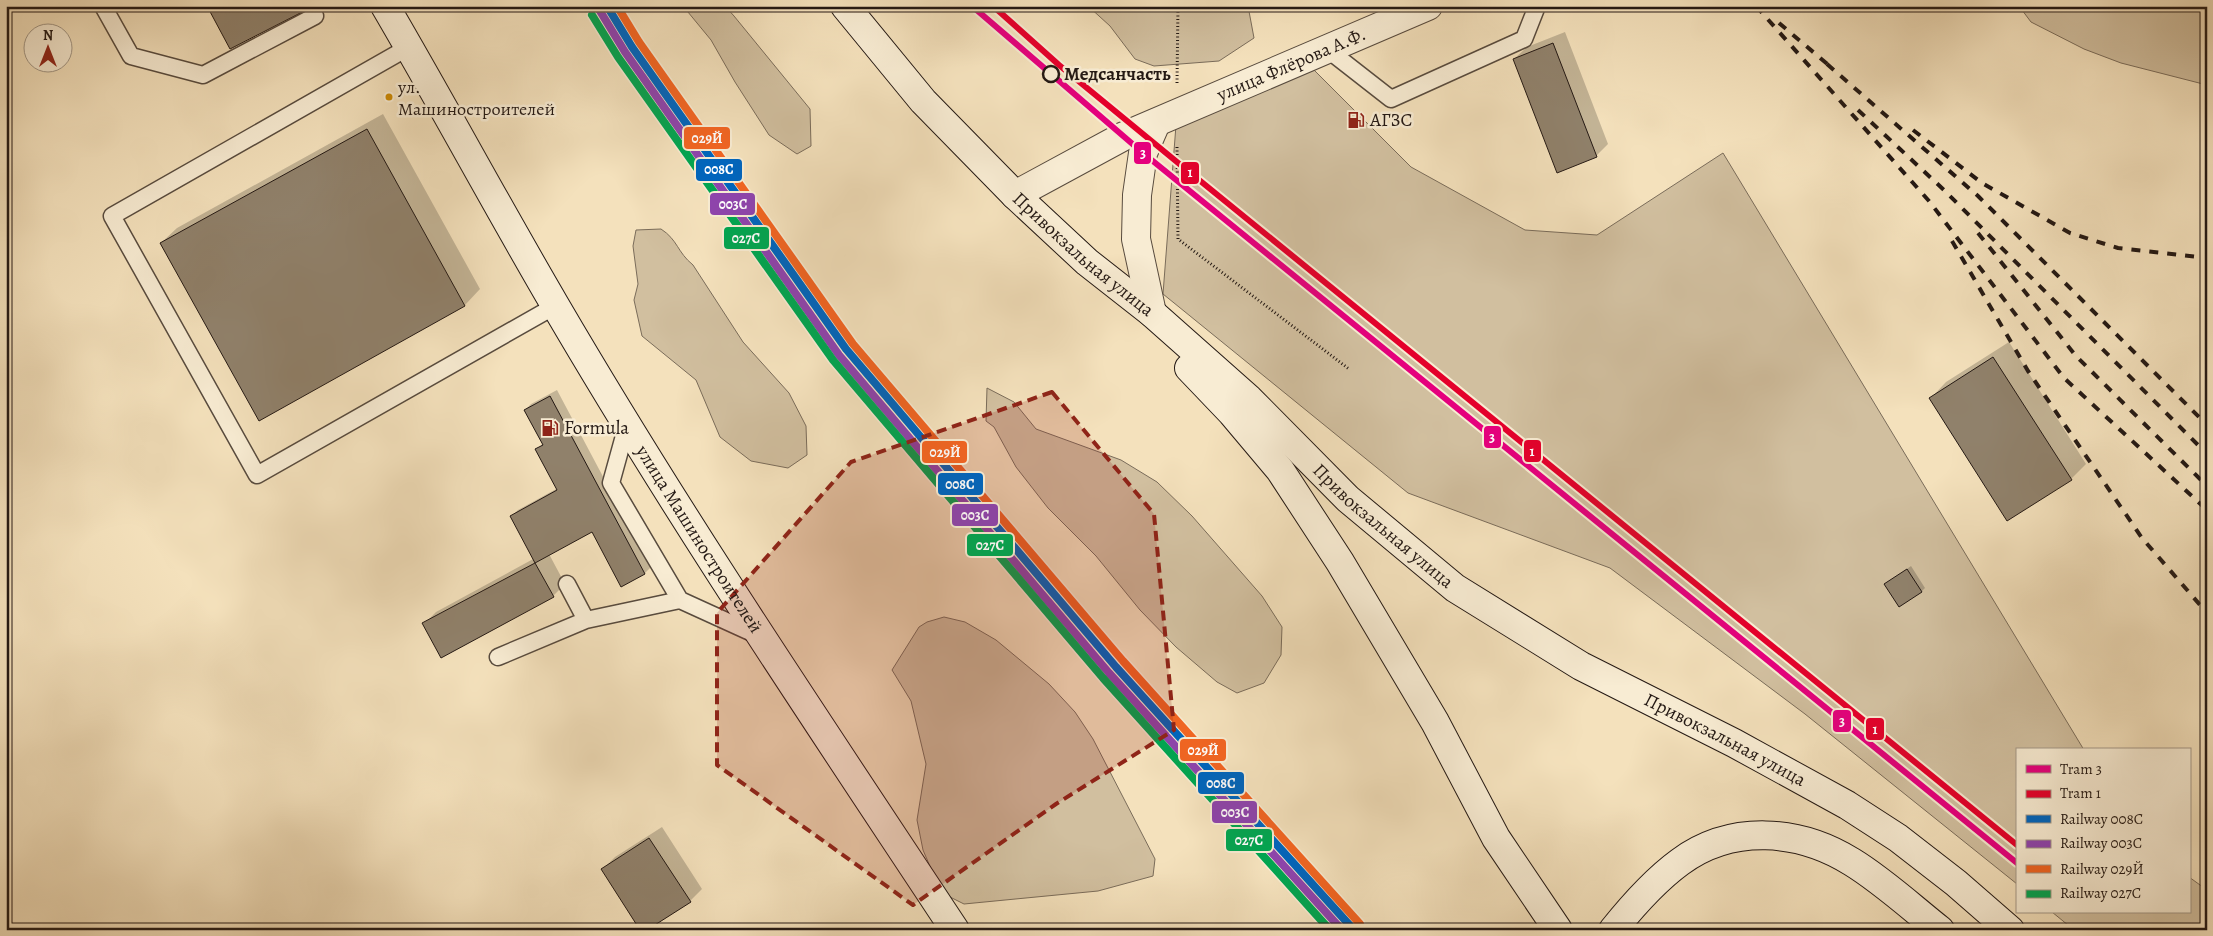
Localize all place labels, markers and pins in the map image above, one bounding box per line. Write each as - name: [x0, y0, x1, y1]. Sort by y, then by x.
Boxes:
- place label: Медсанчасть: [1064, 61, 1171, 87]
- marker: Медсанчасть: [1042, 65, 1060, 83]
- place label: ул. Машиностроителей: [397, 75, 555, 121]
- marker: ул. Машиностроителей: [384, 92, 394, 102]
- place label: АГЗС: [1369, 107, 1412, 133]
- fuel station icon: АГЗС: [1346, 110, 1366, 130]
- place label: Formula: [564, 415, 629, 441]
- fuel station icon: Formula: [540, 418, 560, 438]

